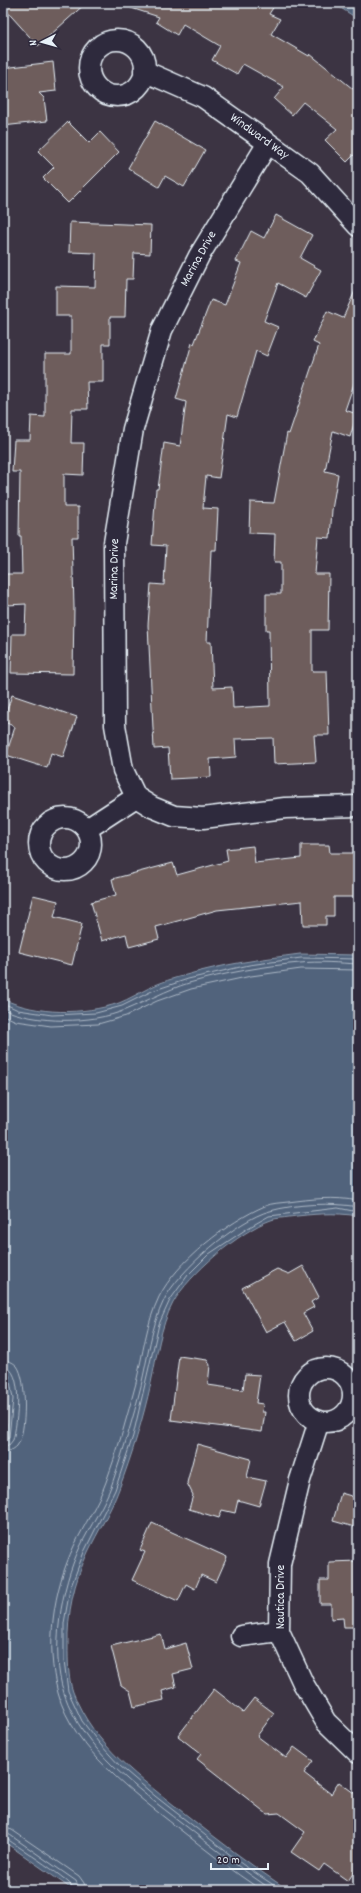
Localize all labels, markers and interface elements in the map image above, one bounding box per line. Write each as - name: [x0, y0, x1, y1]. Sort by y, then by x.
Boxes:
- north arrow: [22, 22, 62, 62]
- text: N: [26, 39, 42, 46]
- street label: Windward Way: [225, 109, 293, 165]
- street label: Marina Drive: [176, 227, 222, 290]
- street label: Marina Drive: [105, 538, 125, 600]
- street label: Nautica Drive: [272, 1564, 291, 1629]
- scale bar: [211, 1845, 268, 1871]
- text: 20 m: [217, 1852, 240, 1869]

